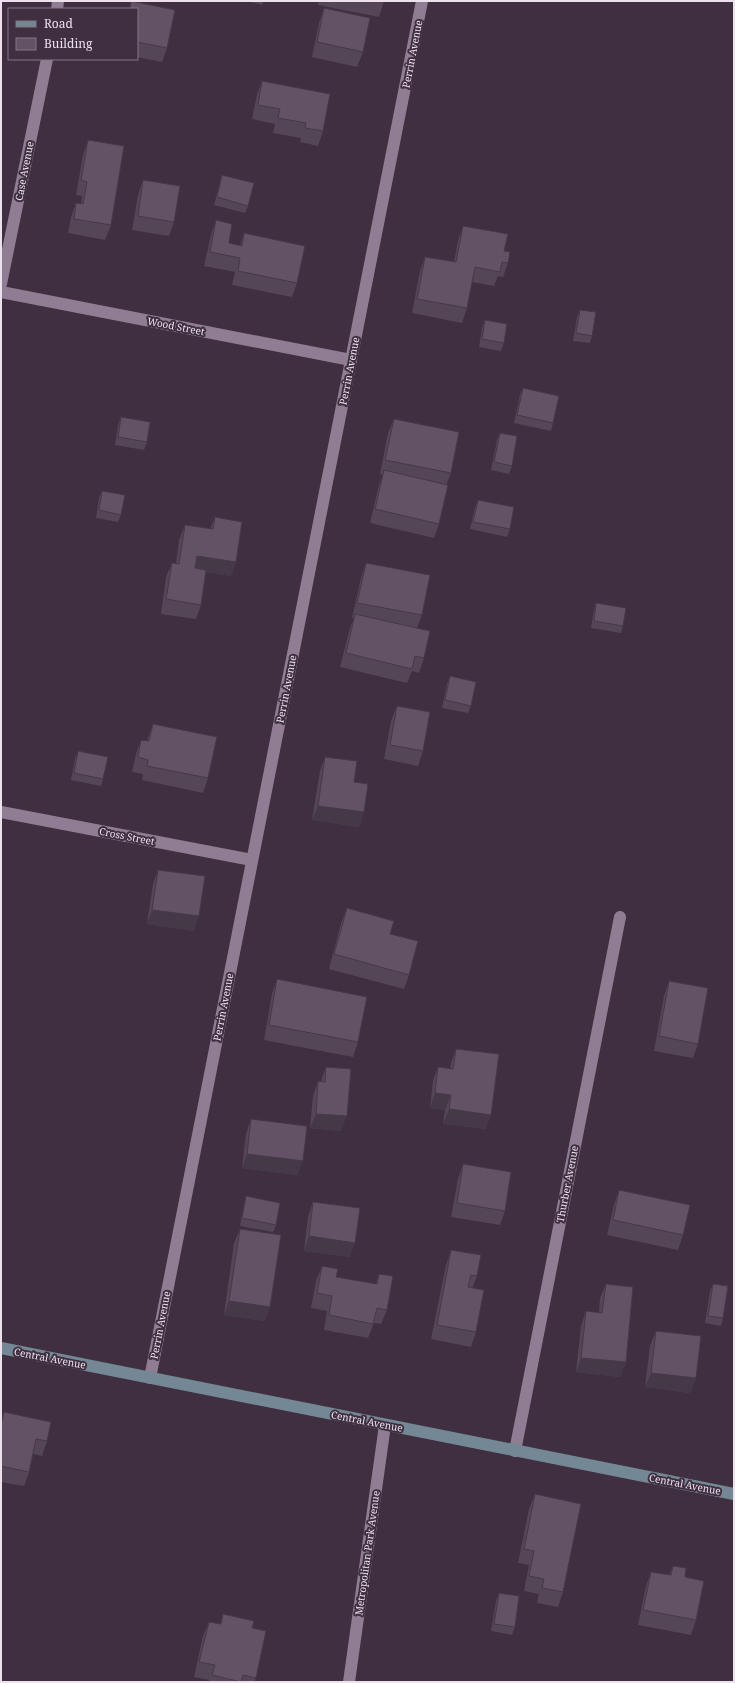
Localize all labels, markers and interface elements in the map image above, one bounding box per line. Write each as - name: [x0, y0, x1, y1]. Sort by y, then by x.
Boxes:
- legend: [8, 8, 138, 60]
- text: Road: [44, 15, 74, 32]
- street label: Perrin Avenue: [399, 19, 425, 89]
- text: Building: [44, 35, 93, 52]
- street label: Case Avenue: [11, 140, 37, 202]
- street label: Wood Street: [146, 314, 206, 338]
- street label: Perrin Avenue: [336, 336, 362, 406]
- street label: Perrin Avenue: [273, 654, 299, 724]
- street label: Cross Street: [98, 824, 156, 848]
- street label: Perrin Avenue: [210, 972, 236, 1042]
- street label: Thurber Avenue: [553, 1144, 581, 1224]
- street label: Perrin Avenue: [147, 1290, 173, 1360]
- street label: Central Avenue: [13, 1344, 87, 1372]
- street label: Central Avenue: [330, 1407, 404, 1435]
- street label: Central Avenue: [648, 1470, 722, 1498]
- street label: Metropolitan Park Avenue: [351, 1490, 383, 1616]

